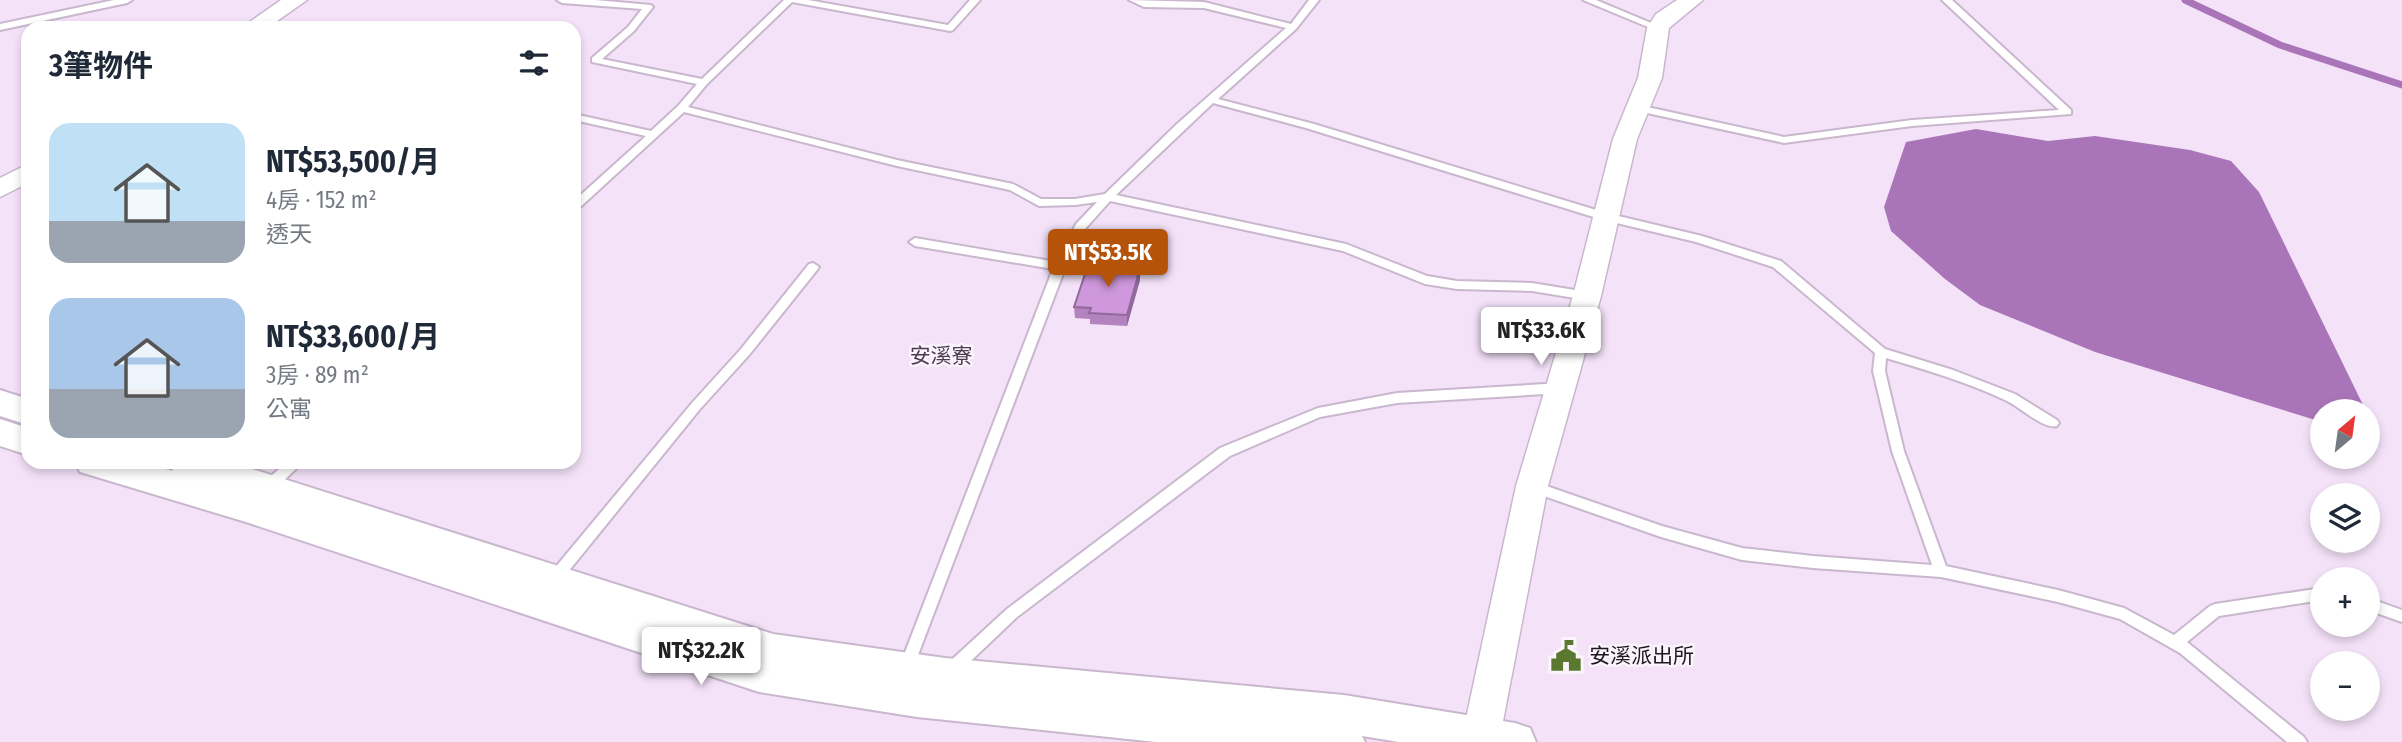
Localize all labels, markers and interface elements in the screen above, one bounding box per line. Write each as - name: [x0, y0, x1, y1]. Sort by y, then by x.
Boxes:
- icon: filters: [515, 44, 553, 82]
- text: 3筆物件: [49, 48, 153, 84]
- text: NT$53,500/月: [266, 144, 440, 180]
- icon: home: [105, 151, 189, 235]
- text: 4房 · 152 m²: [266, 186, 377, 214]
- text: 透天: [266, 220, 312, 248]
- pin: NT$53.5K: [1036, 230, 1180, 289]
- text: NT$53.5K: [1064, 238, 1152, 266]
- pin: NT$33.6K: [1469, 308, 1613, 367]
- text: NT$33.6K: [1497, 316, 1585, 344]
- text: NT$33,600/月: [266, 319, 440, 355]
- icon: home: [105, 326, 189, 410]
- district label: 安溪寮: [910, 343, 973, 369]
- text: 3房 · 89 m²: [266, 361, 369, 389]
- text: 公寓: [266, 395, 312, 423]
- north arrow: [2310, 399, 2380, 469]
- map controls: [2310, 399, 2380, 721]
- button: layers: [2310, 483, 2380, 553]
- button: +: [2310, 567, 2380, 637]
- pin: NT$32.2K: [629, 628, 773, 687]
- text: NT$32.2K: [658, 636, 744, 664]
- public building icon: 安溪派出所: [1549, 639, 1583, 673]
- place label: 安溪派出所: [1589, 643, 1694, 669]
- button: −: [2310, 651, 2380, 721]

